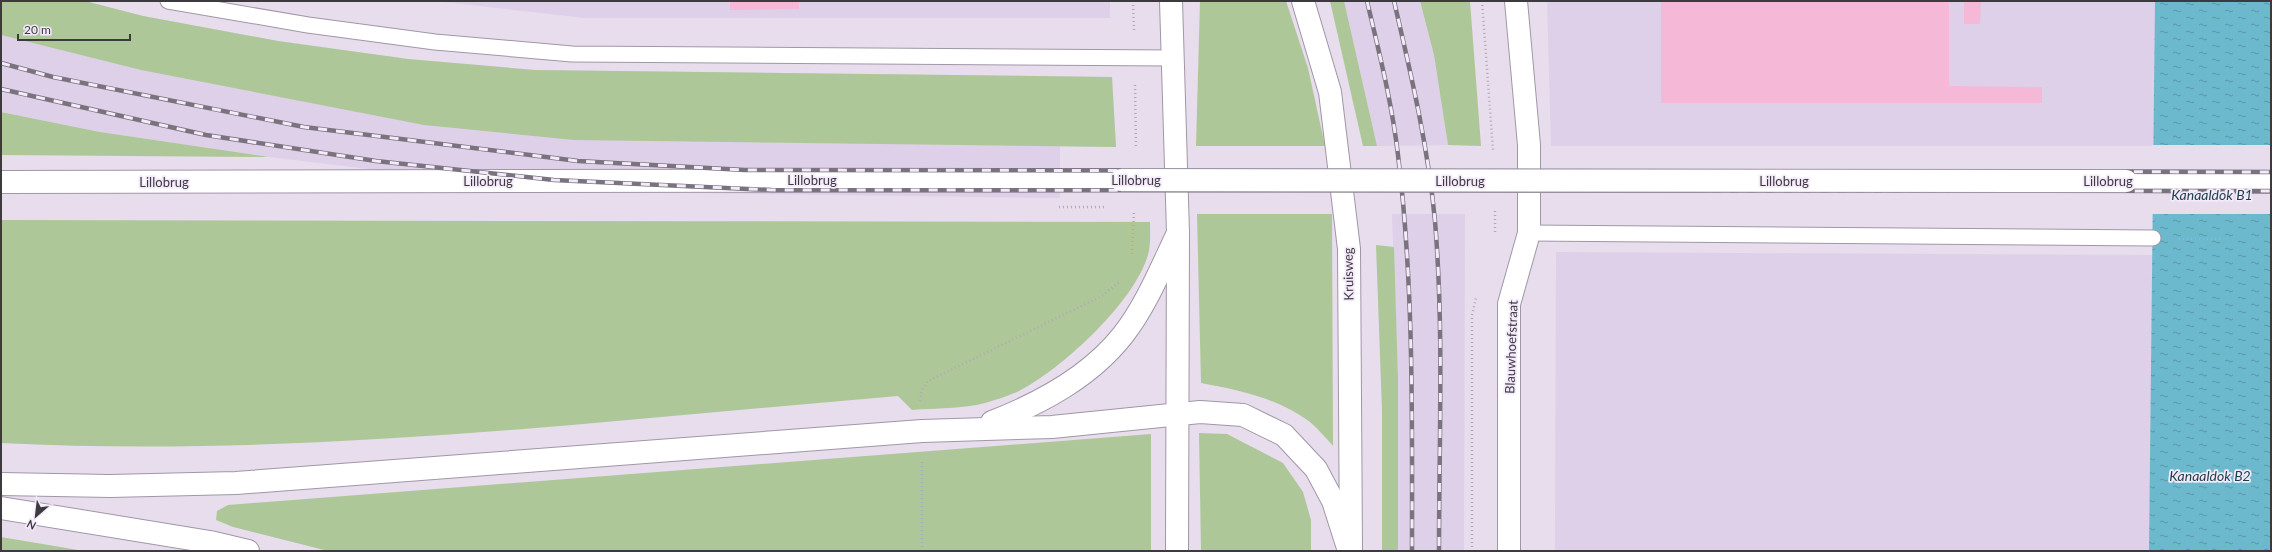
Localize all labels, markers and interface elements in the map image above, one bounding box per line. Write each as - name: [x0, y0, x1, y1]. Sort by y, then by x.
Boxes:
- scale bar: [18, 16, 130, 42]
- text: 20 m: [24, 22, 51, 37]
- street label: Lillobrug: [787, 172, 837, 188]
- street label: Lillobrug: [1111, 172, 1161, 188]
- street label: Lillobrug: [463, 173, 513, 189]
- street label: Lillobrug: [1435, 173, 1485, 189]
- street label: Lillobrug: [1759, 173, 1809, 189]
- street label: Lillobrug: [2083, 173, 2133, 189]
- street label: Lillobrug: [139, 174, 189, 190]
- water label: Kanaaldok B1: [2171, 186, 2253, 203]
- street label: Kruisweg: [1340, 247, 1356, 301]
- street label: Blauwhoefstraat: [1501, 300, 1521, 394]
- water label: Kanaaldok B2: [2169, 467, 2251, 484]
- north arrow: [16, 496, 56, 536]
- text: N: [24, 518, 38, 533]

